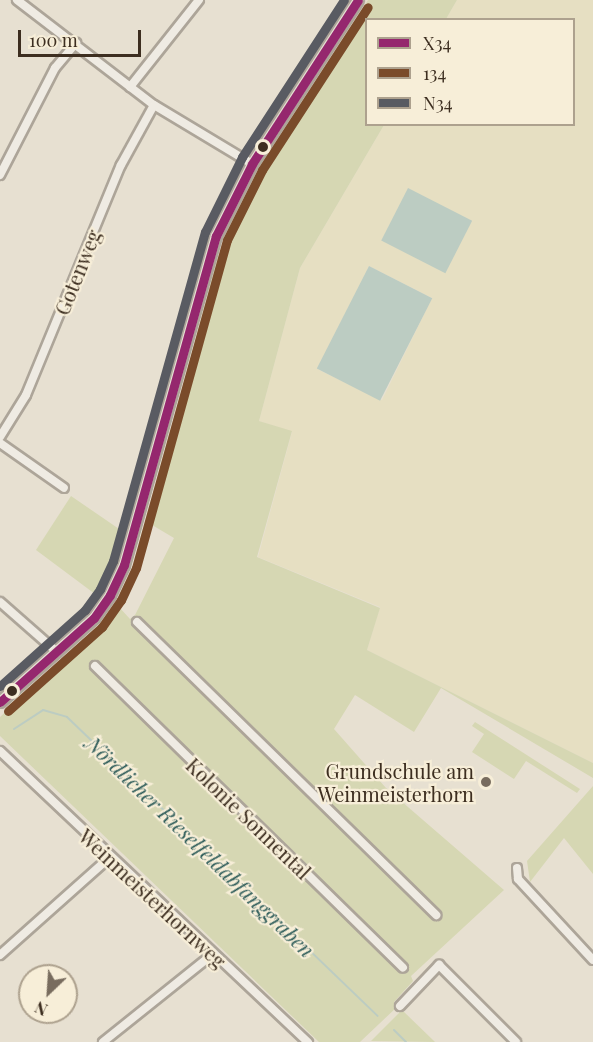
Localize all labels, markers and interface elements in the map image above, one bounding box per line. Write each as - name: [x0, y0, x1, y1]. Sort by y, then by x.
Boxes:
- scale bar: [21, 18, 144, 56]
- legend: [365, 18, 575, 126]
- text: 100 m: [29, 28, 78, 52]
- text: X34: [423, 31, 451, 55]
- text: 134: [423, 61, 446, 85]
- text: N34: [423, 91, 453, 115]
- unlabelled marker: [257, 141, 269, 153]
- street label: Gotenweg: [49, 226, 105, 318]
- unlabelled marker: [6, 685, 18, 697]
- water label: Nördlicher Rieselfeldabfanggraben: [82, 730, 320, 962]
- street label: Kolonie Sonnental: [182, 753, 316, 883]
- place label: Grundschule am Weinmeisterhorn: [317, 759, 474, 806]
- marker: Grundschule am Weinmeisterhorn: [479, 775, 493, 789]
- street label: Weinmeisterhornweg: [74, 824, 232, 972]
- north arrow: [18, 964, 78, 1024]
- text: N: [31, 997, 51, 1021]

